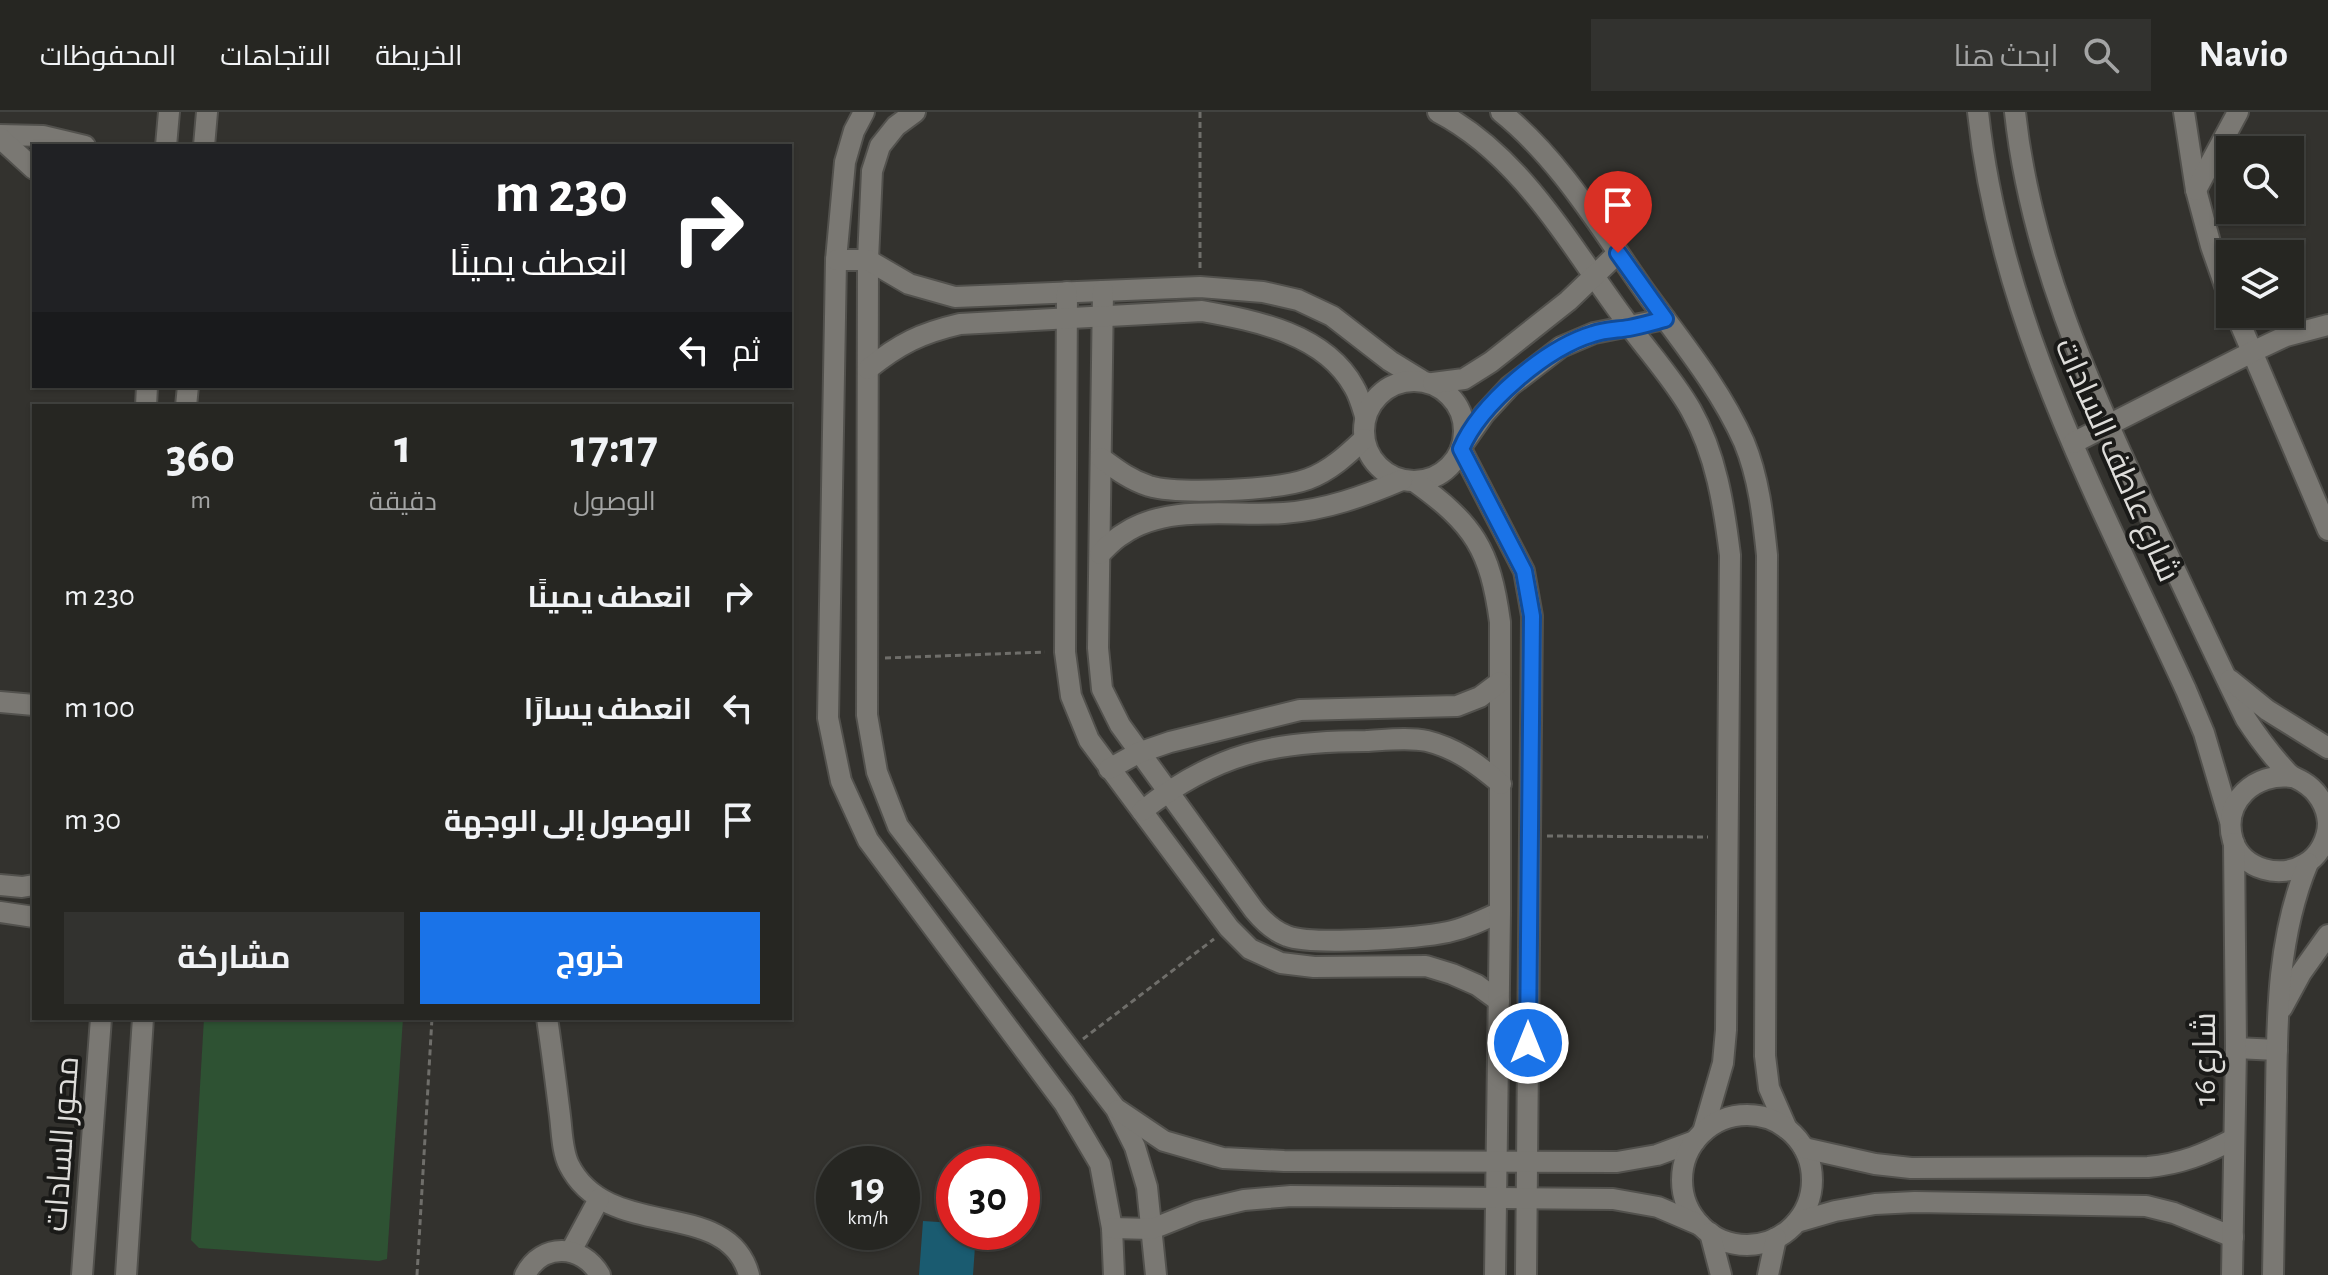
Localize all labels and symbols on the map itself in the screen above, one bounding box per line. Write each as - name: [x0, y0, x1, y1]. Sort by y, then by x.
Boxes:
- pin: [1584, 171, 1652, 253]
- street label: شارع عاطف السادات: [2044, 334, 2185, 588]
- position arrow: [1486, 1001, 1570, 1085]
- street label: شارع 16: [2189, 1012, 2226, 1106]
- street label: محور السادات: [40, 1055, 85, 1233]
- speed limit sign: 30: [936, 1146, 1040, 1250]

